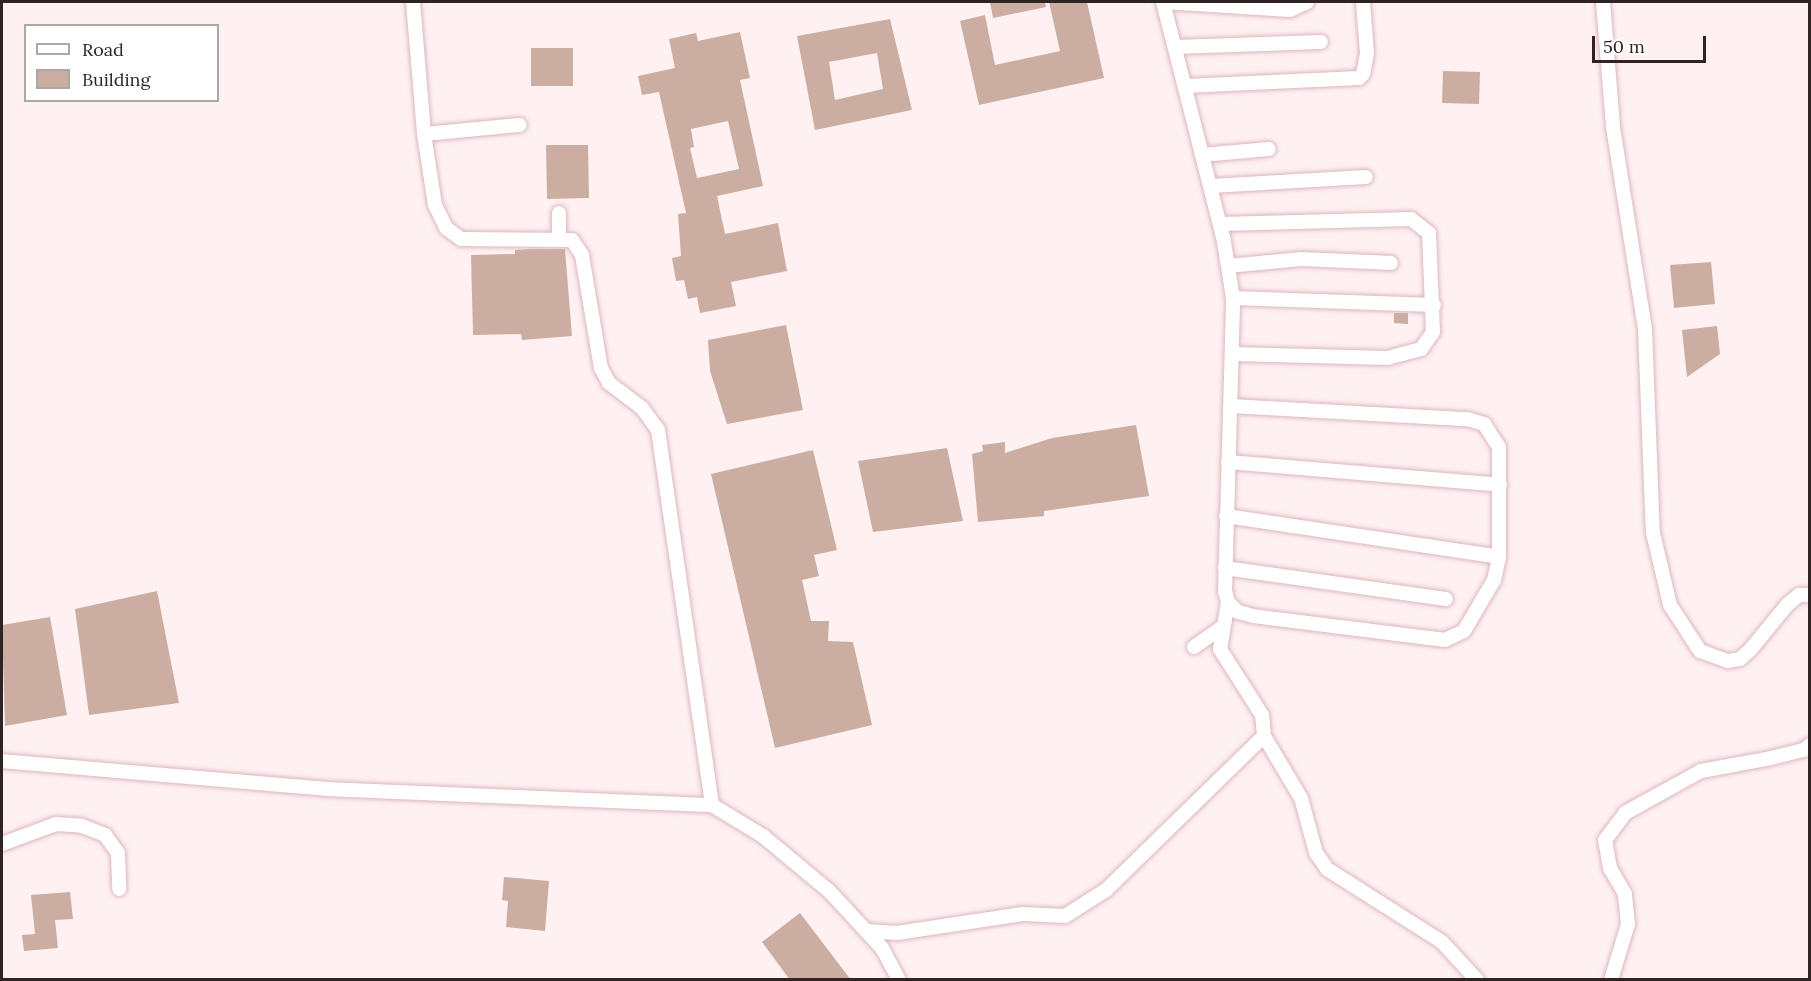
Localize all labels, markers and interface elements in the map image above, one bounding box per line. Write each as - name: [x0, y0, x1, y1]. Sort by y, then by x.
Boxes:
- legend: [24, 24, 219, 102]
- scale bar: [1595, 24, 1709, 62]
- text: 50 m: [1603, 35, 1645, 58]
- text: Road: [82, 38, 124, 61]
- text: Building: [82, 68, 150, 91]

